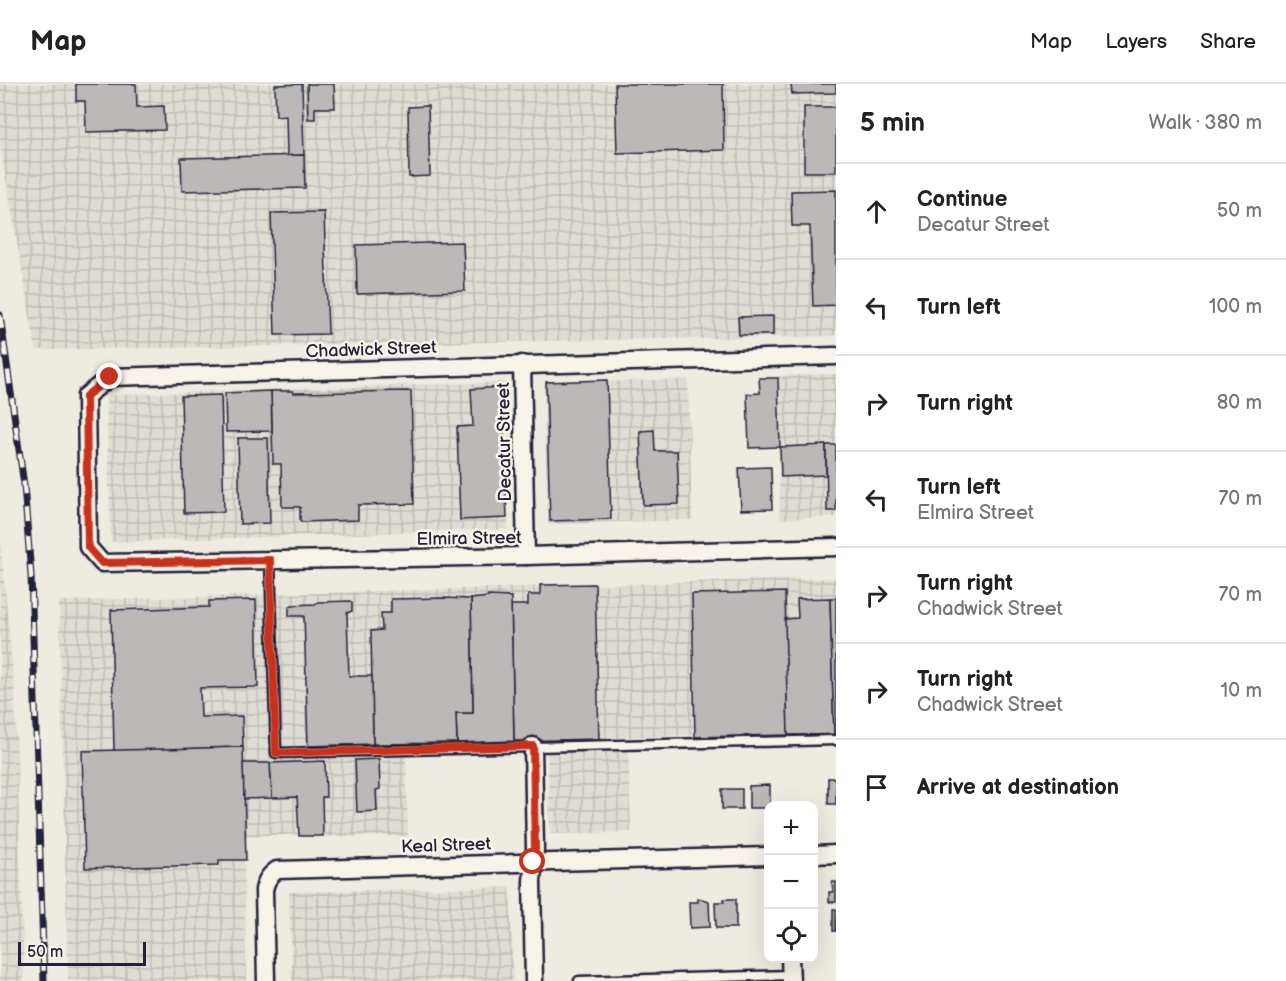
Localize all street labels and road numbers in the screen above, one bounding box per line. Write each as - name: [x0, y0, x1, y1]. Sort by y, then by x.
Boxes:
- street label: Chadwick Street: [305, 337, 437, 362]
- street label: Decatur Street: [493, 382, 516, 502]
- street label: Elmira Street: [416, 527, 522, 550]
- street label: Keal Street: [401, 833, 492, 858]

